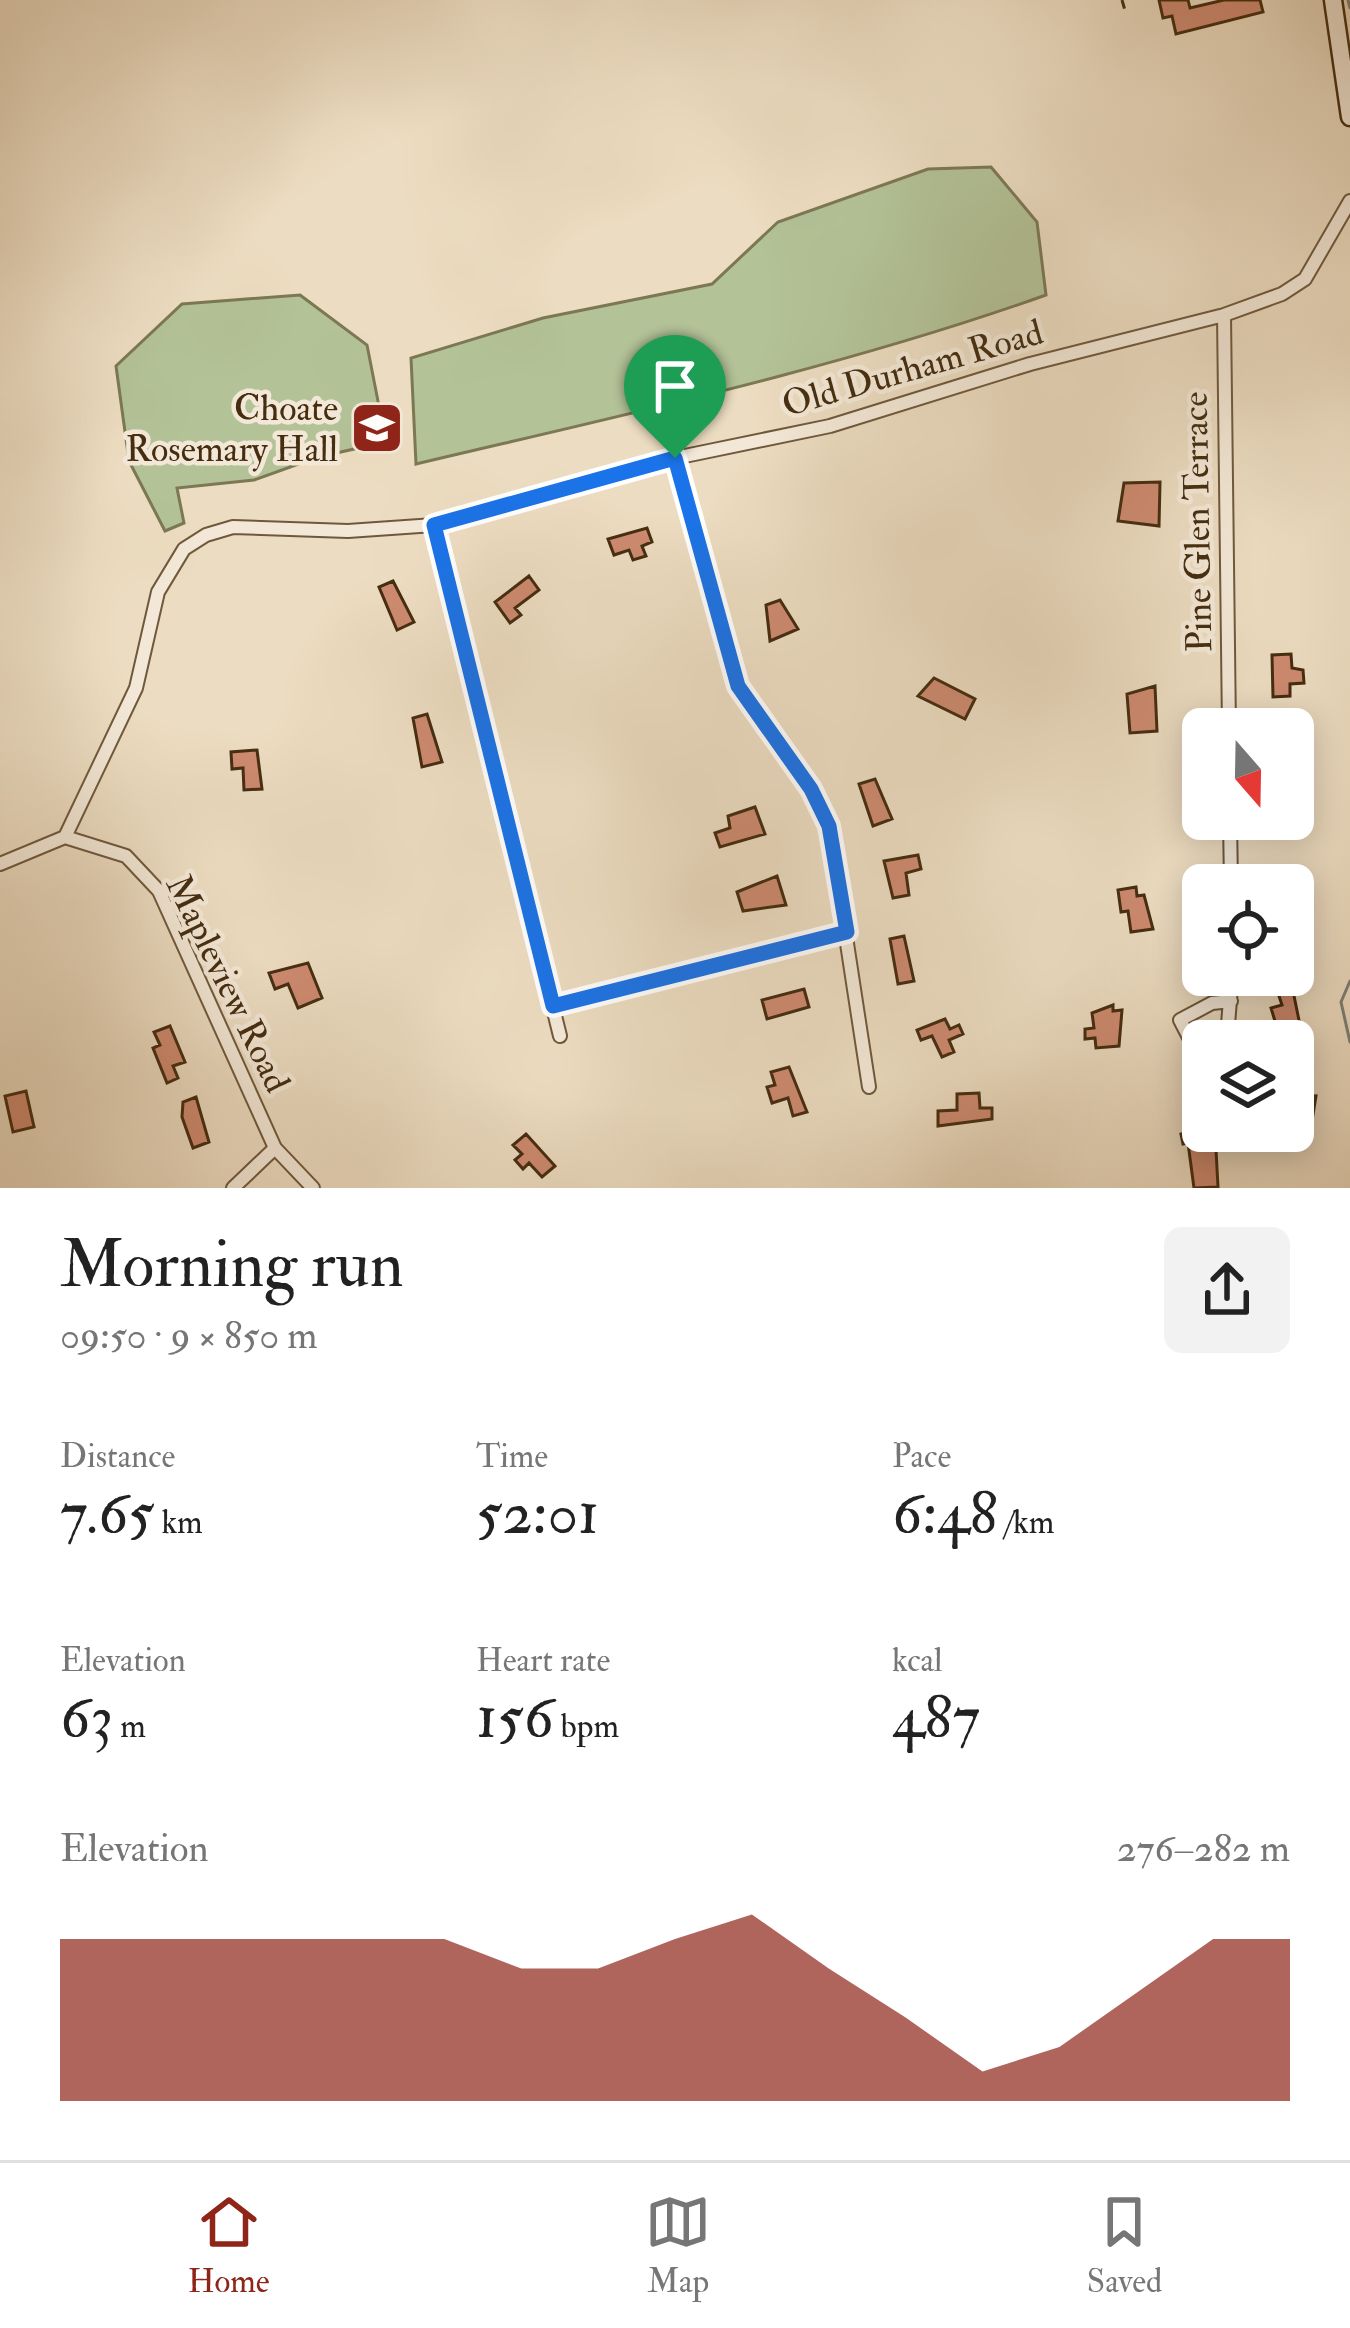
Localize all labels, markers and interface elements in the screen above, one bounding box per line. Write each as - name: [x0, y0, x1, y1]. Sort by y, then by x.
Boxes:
- street label: Old Durham Road: [777, 310, 1048, 427]
- pin: [624, 335, 726, 458]
- icon: arrive: [642, 353, 708, 419]
- place label: Choate Rosemary Hall: [126, 386, 338, 472]
- street label: Pine Glen Terrace: [1173, 391, 1222, 653]
- school or university icon: Choate Rosemary Hall: [349, 400, 405, 456]
- north arrow: [1182, 708, 1314, 840]
- map controls: [1182, 708, 1314, 1152]
- button: locate: [1182, 864, 1314, 996]
- street label: Mapleview Road: [156, 868, 300, 1100]
- button: layers: [1182, 1020, 1314, 1152]
- text: Morning run: [60, 1224, 404, 1307]
- button: share: [1164, 1227, 1290, 1353]
- text: 09:50 · 9 × 850 m: [60, 1311, 318, 1360]
- text: Distance: [60, 1436, 175, 1477]
- text: Time: [476, 1436, 548, 1477]
- text: Pace: [892, 1436, 951, 1477]
- text: 7.65: [60, 1477, 154, 1552]
- text: 52:01: [476, 1477, 599, 1552]
- text: 6:48: [892, 1477, 998, 1552]
- text: km: [154, 1502, 203, 1543]
- text: /km: [998, 1502, 1054, 1543]
- text: Elevation: [60, 1640, 186, 1681]
- text: Heart rate: [476, 1640, 610, 1681]
- text: kcal: [892, 1640, 943, 1681]
- text: 63: [60, 1681, 113, 1756]
- text: 156: [476, 1681, 554, 1756]
- text: 487: [892, 1681, 980, 1756]
- text: m: [113, 1706, 146, 1747]
- text: bpm: [554, 1706, 619, 1747]
- text: Elevation: [60, 1824, 209, 1873]
- text: 276–282 m: [1117, 1824, 1290, 1873]
- tab: Home: [188, 2189, 270, 2302]
- tab: Map: [645, 2189, 711, 2302]
- tab: Saved: [1087, 2189, 1162, 2302]

